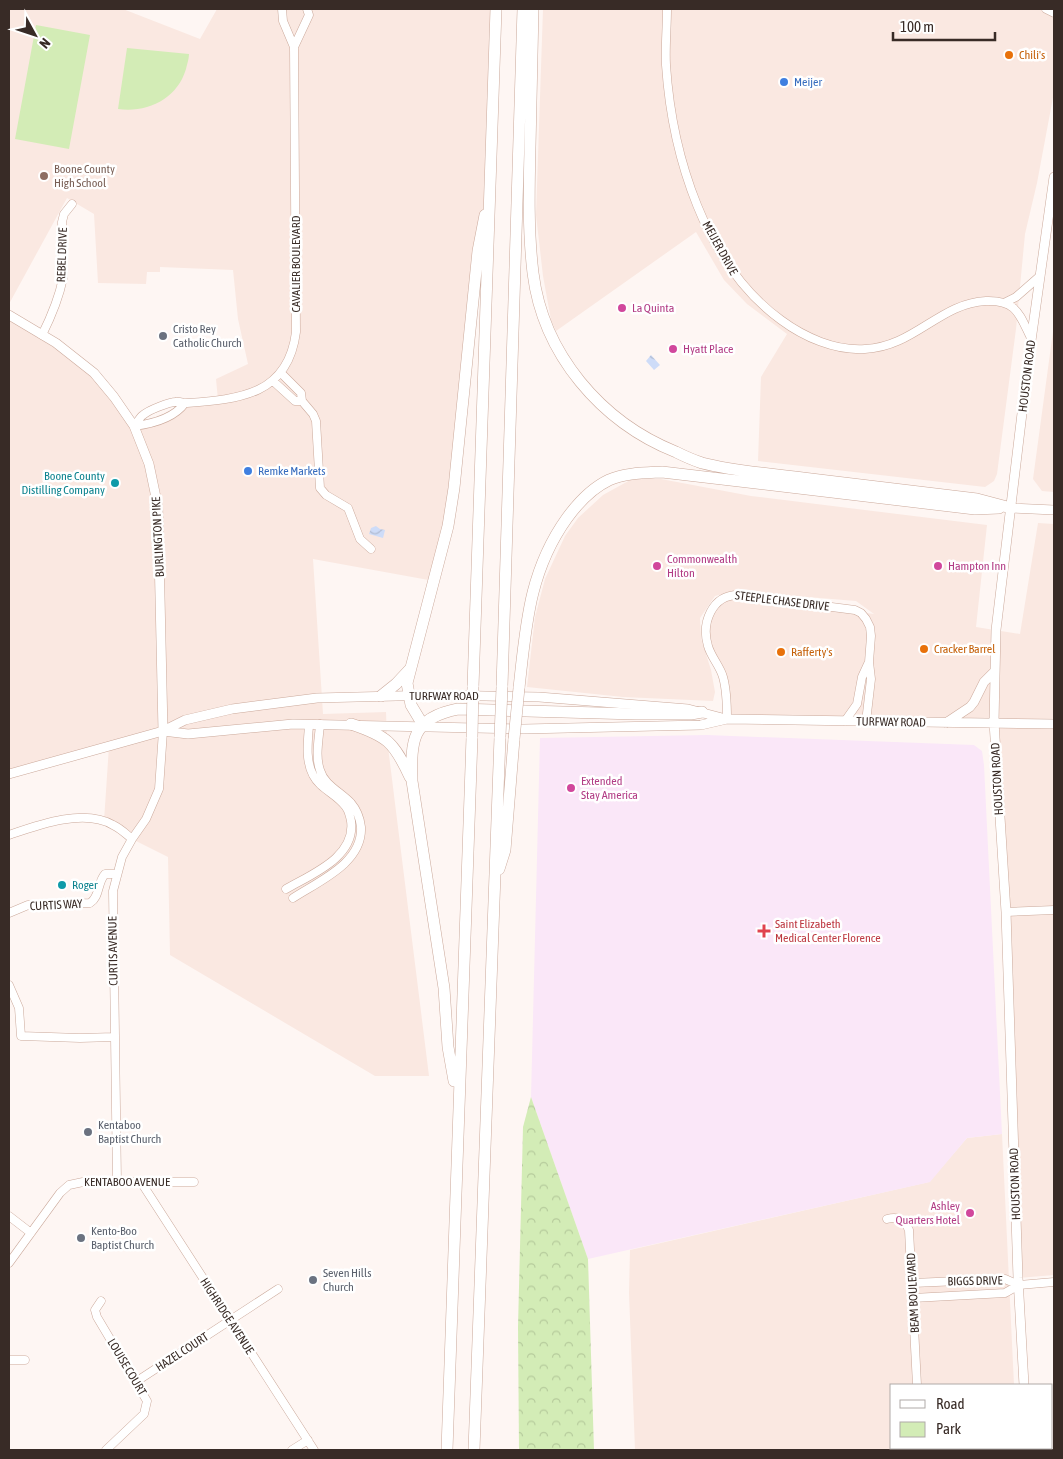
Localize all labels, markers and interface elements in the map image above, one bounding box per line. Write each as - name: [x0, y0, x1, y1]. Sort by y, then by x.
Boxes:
- north arrow: [10, 10, 60, 60]
- scale bar: [893, 10, 996, 42]
- text: 100 m: [900, 18, 934, 35]
- text: N: [36, 35, 54, 52]
- place label: Chili's: [1019, 48, 1045, 62]
- marker: Chili's: [1003, 49, 1015, 61]
- place label: Meijer: [794, 75, 822, 89]
- marker: Meijer: [778, 76, 790, 88]
- place label: Boone County High School: [54, 162, 115, 190]
- marker: Boone County High School: [38, 170, 50, 182]
- street label: CAVALIER BOULEVARD: [289, 215, 303, 312]
- street label: MEIJER DRIVE: [699, 219, 741, 277]
- street label: REBEL DRIVE: [54, 227, 70, 283]
- place label: La Quinta: [632, 301, 674, 315]
- marker: La Quinta: [616, 302, 628, 314]
- place label: Cristo Rey Catholic Church: [173, 322, 242, 350]
- marker: Cristo Rey Catholic Church: [157, 330, 169, 342]
- street label: HOUSTON ROAD: [1016, 339, 1038, 413]
- place label: Hyatt Place: [683, 342, 733, 356]
- marker: Hyatt Place: [667, 343, 679, 355]
- place label: Remke Markets: [258, 464, 326, 478]
- marker: Remke Markets: [242, 465, 254, 477]
- place label: Boone County Distilling Company: [22, 469, 105, 497]
- marker: Boone County Distilling Company: [109, 477, 121, 489]
- street label: BURLINGTON PIKE: [149, 496, 167, 578]
- place label: Commonwealth Hilton: [667, 552, 737, 580]
- place label: Hampton Inn: [948, 559, 1006, 573]
- marker: Commonwealth Hilton: [651, 560, 663, 572]
- marker: Hampton Inn: [932, 560, 944, 572]
- street label: STEEPLE CHASE DRIVE: [734, 588, 830, 614]
- place label: Cracker Barrel: [934, 642, 996, 656]
- marker: Cracker Barrel: [918, 643, 930, 655]
- place label: Rafferty's: [791, 645, 833, 659]
- marker: Rafferty's: [775, 646, 787, 658]
- street label: TURFWAY ROAD: [409, 689, 479, 703]
- street label: TURFWAY ROAD: [856, 714, 926, 730]
- street label: HOUSTON ROAD: [988, 742, 1006, 815]
- place label: Extended Stay America: [581, 774, 638, 802]
- marker: Extended Stay America: [565, 782, 577, 794]
- place label: Roger: [72, 878, 98, 892]
- marker: Roger: [56, 879, 68, 891]
- street label: CURTIS WAY: [29, 897, 83, 913]
- street label: CURTIS AVENUE: [105, 916, 121, 986]
- place label: Saint Elizabeth Medical Center Florence: [775, 917, 881, 945]
- marker: Saint Elizabeth Medical Center Florence: [757, 924, 771, 938]
- place label: Kentaboo Baptist Church: [98, 1118, 161, 1146]
- marker: Kentaboo Baptist Church: [82, 1126, 94, 1138]
- street label: HOUSTON ROAD: [1007, 1147, 1023, 1220]
- street label: KENTABOO AVENUE: [84, 1175, 170, 1189]
- place label: Ashley Quarters Hotel: [895, 1199, 961, 1227]
- marker: Ashley Quarters Hotel: [964, 1207, 976, 1219]
- place label: Kento-Boo Baptist Church: [91, 1224, 154, 1252]
- marker: Kento-Boo Baptist Church: [75, 1232, 87, 1244]
- street label: BEAM BOULEVARD: [904, 1252, 922, 1333]
- place label: Seven Hills Church: [323, 1266, 371, 1294]
- marker: Seven Hills Church: [307, 1274, 319, 1286]
- street label: BIGGS DRIVE: [947, 1274, 1003, 1288]
- street label: HIGHRIDGE AVENUE: [197, 1275, 257, 1357]
- street label: HAZEL COURT: [153, 1329, 212, 1374]
- street label: LOUISE COURT: [105, 1336, 150, 1399]
- legend: [890, 1384, 1053, 1449]
- text: Road: [936, 1395, 965, 1412]
- text: Park: [936, 1420, 961, 1437]

